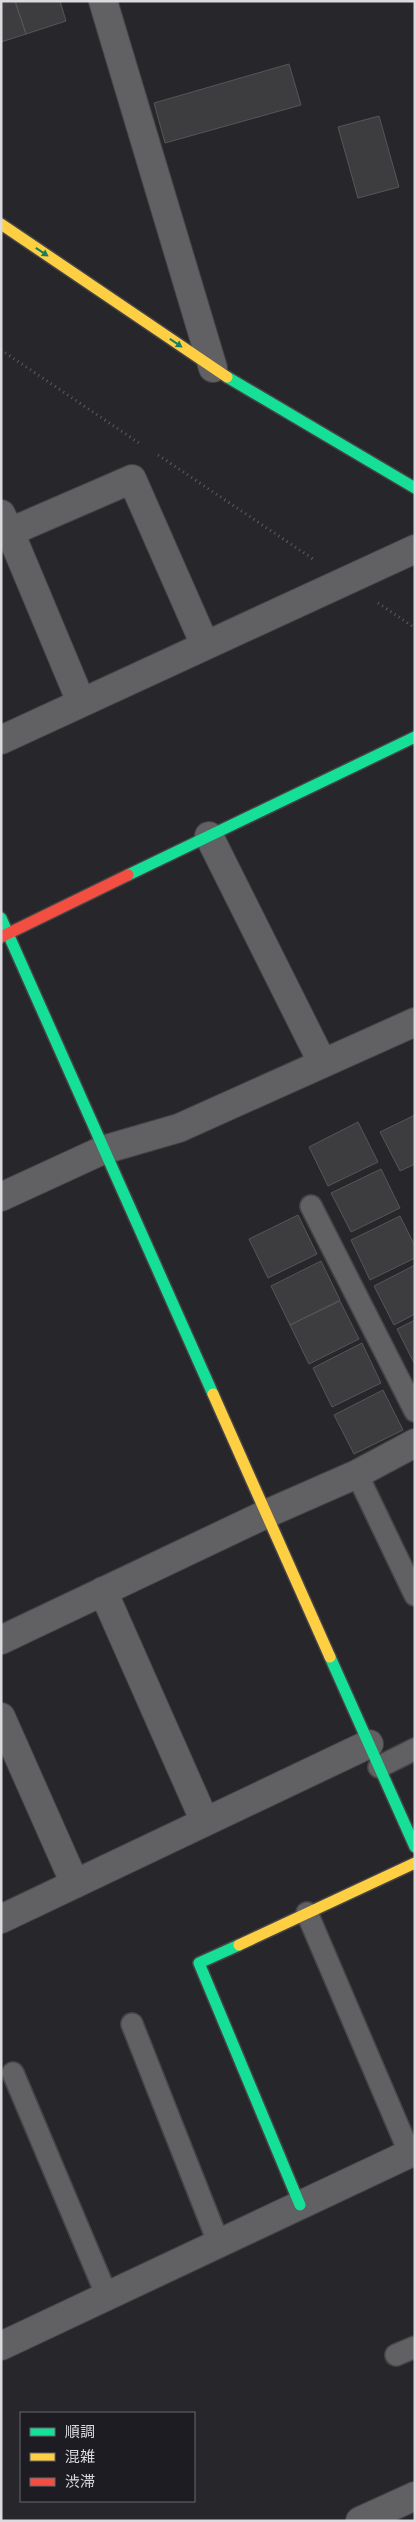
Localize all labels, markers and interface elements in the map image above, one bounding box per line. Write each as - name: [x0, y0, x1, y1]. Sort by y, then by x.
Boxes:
- one-way arrow: [35, 247, 48, 257]
- one-way arrow: [169, 338, 183, 348]
- legend: [20, 2412, 195, 2502]
- text: 順調: [65, 2423, 95, 2441]
- text: 混雑: [65, 2448, 95, 2466]
- text: 渋滞: [65, 2473, 95, 2491]

